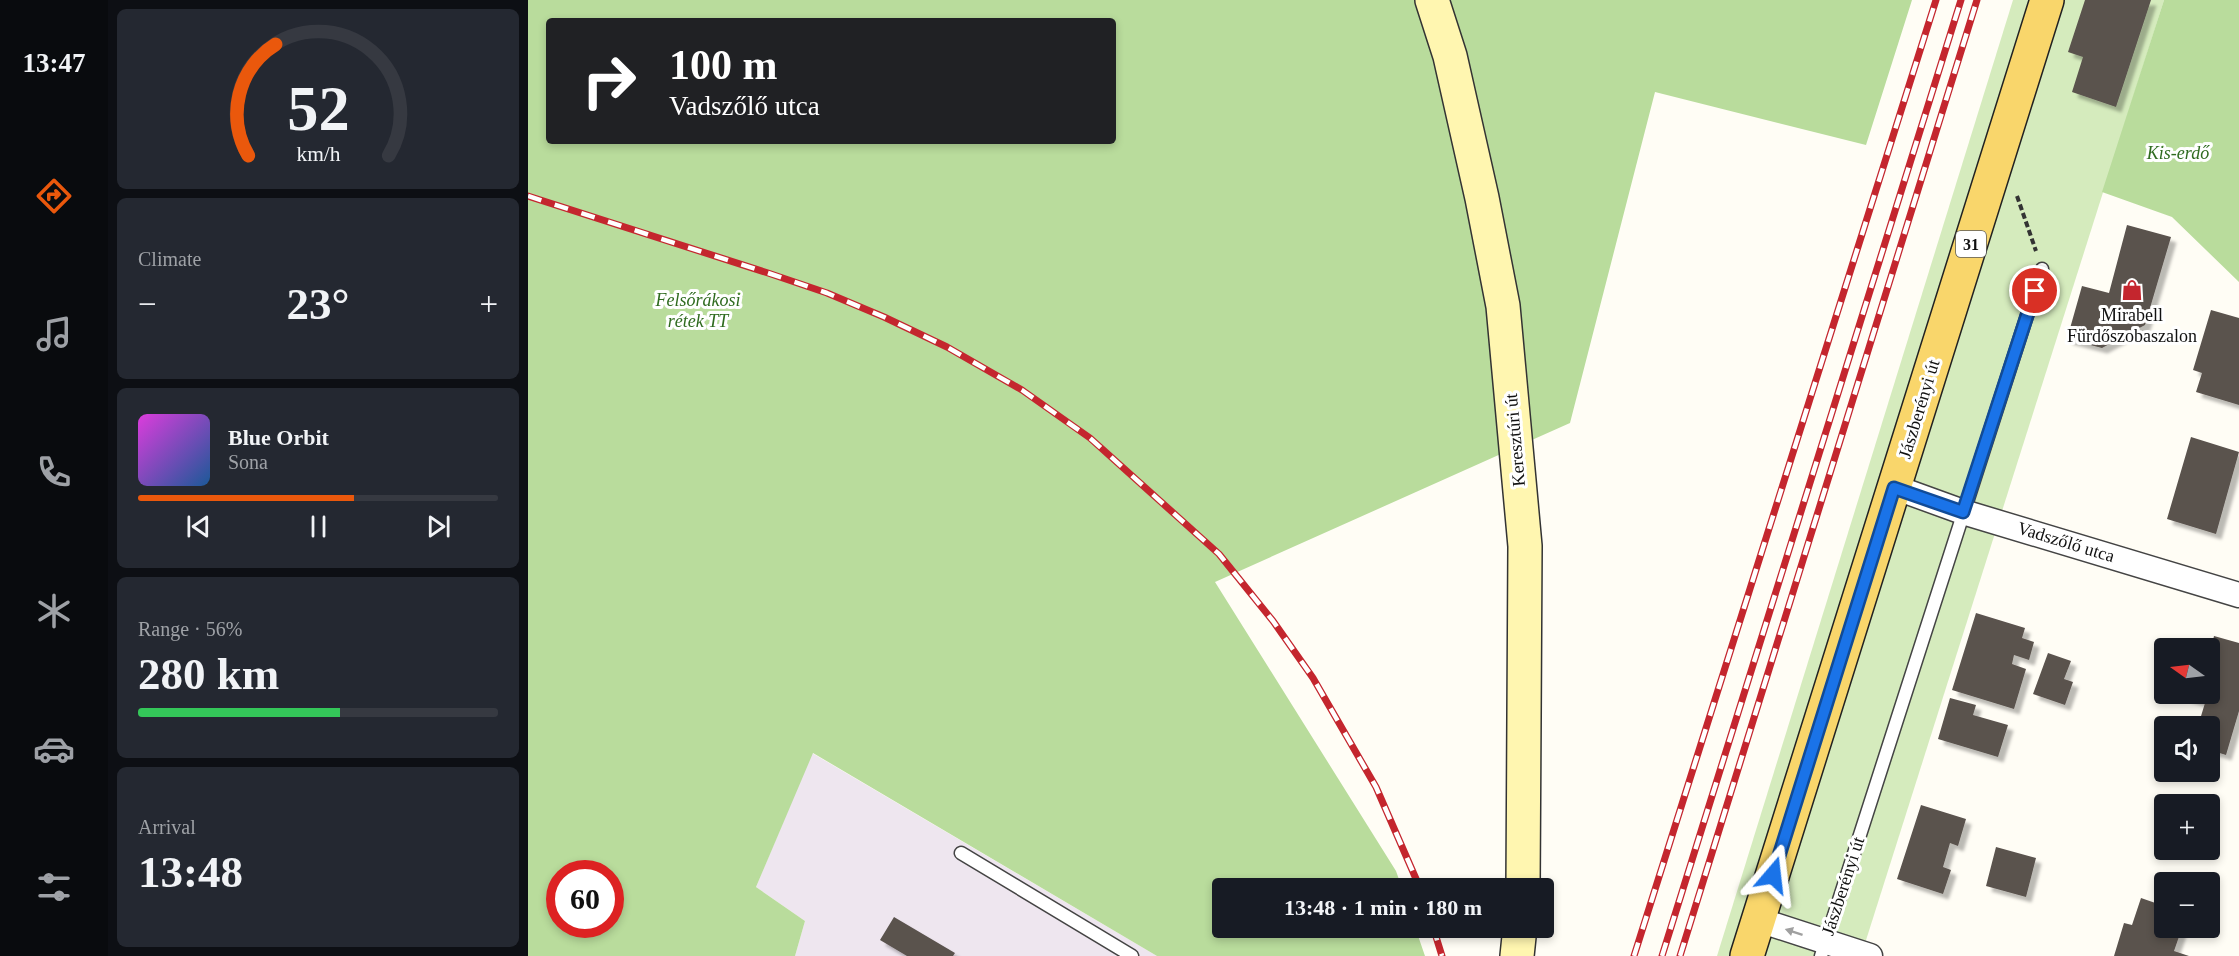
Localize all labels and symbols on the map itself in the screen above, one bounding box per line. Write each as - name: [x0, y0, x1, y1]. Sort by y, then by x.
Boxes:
- park label: Kis-erdő: [2146, 143, 2210, 163]
- road number: 31: [1956, 231, 1986, 257]
- pin: [2009, 265, 2060, 316]
- shop icon: Mirabell Fürdőszobaszalon: [2120, 278, 2144, 302]
- park label: Felsőrákosi rétek TT: [655, 290, 741, 331]
- place label: Mirabell Fürdőszobaszalon: [2067, 305, 2197, 346]
- street label: Jászberényi út: [1894, 357, 1944, 461]
- street label: Keresztúri út: [1501, 393, 1529, 487]
- street label: Vadszőlő utca: [2015, 518, 2117, 566]
- north arrow: [2154, 638, 2220, 704]
- street label: Jászberényi út: [1818, 834, 1868, 938]
- position arrow: [1741, 843, 1805, 907]
- speed limit sign: 60: [546, 860, 624, 938]
- one-way arrow: [1785, 926, 1803, 936]

